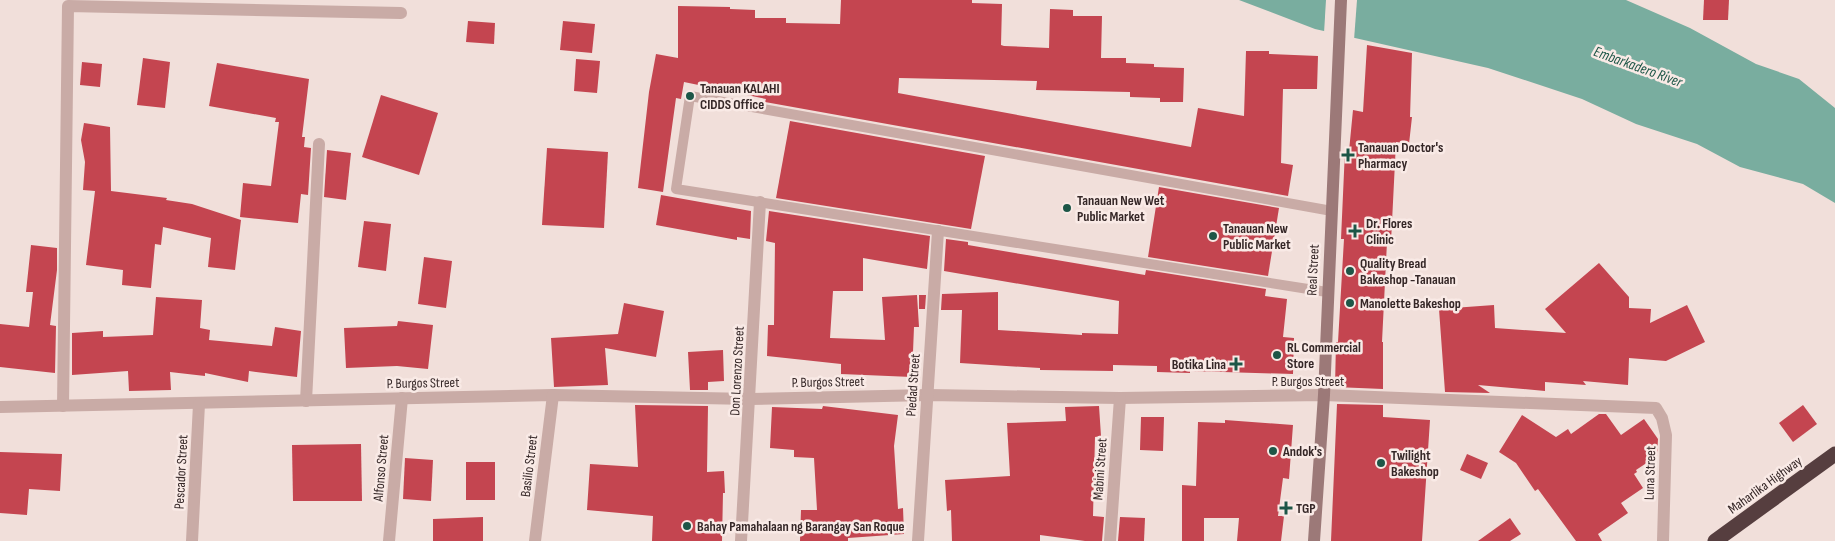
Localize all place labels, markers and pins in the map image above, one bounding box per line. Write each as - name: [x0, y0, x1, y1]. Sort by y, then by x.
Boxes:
- place label: Tanauan KALAHI CIDDS Office: [700, 80, 780, 113]
- marker: Tanauan KALAHI CIDDS Office: [684, 90, 696, 102]
- place label: Tanauan Doctor's Pharmacy: [1358, 139, 1443, 172]
- marker: Tanauan Doctor's Pharmacy: [1342, 149, 1354, 161]
- place label: Tanauan New Wet Public Market: [1077, 192, 1165, 225]
- marker: Tanauan New Wet Public Market: [1061, 202, 1073, 214]
- place label: Dr. Flores Clinic: [1366, 215, 1412, 248]
- place label: Tanauan New Public Market: [1223, 220, 1291, 253]
- marker: Dr. Flores Clinic: [1348, 224, 1362, 238]
- marker: Tanauan New Public Market: [1207, 230, 1219, 242]
- place label: Quality Bread Bakeshop -Tanauan: [1360, 255, 1456, 288]
- marker: Quality Bread Bakeshop -Tanauan: [1344, 265, 1356, 277]
- place label: Manolette Bakeshop: [1360, 295, 1461, 312]
- marker: Manolette Bakeshop: [1344, 297, 1356, 309]
- place label: RL Commercial Store: [1287, 339, 1361, 372]
- marker: RL Commercial Store: [1271, 349, 1283, 361]
- place label: Botika Lina: [1172, 356, 1226, 373]
- marker: Botika Lina: [1230, 358, 1242, 370]
- place label: Andok's: [1282, 443, 1322, 460]
- marker: Andok's: [1267, 445, 1279, 457]
- place label: Twilight Bakeshop: [1391, 447, 1439, 480]
- marker: Twilight Bakeshop: [1375, 457, 1387, 469]
- place label: TGP: [1296, 500, 1316, 517]
- marker: TGP: [1280, 502, 1292, 514]
- place label: Bahay Pamahalaan ng Barangay San Roque: [697, 518, 905, 535]
- marker: Bahay Pamahalaan ng Barangay San Roque: [681, 520, 693, 532]

